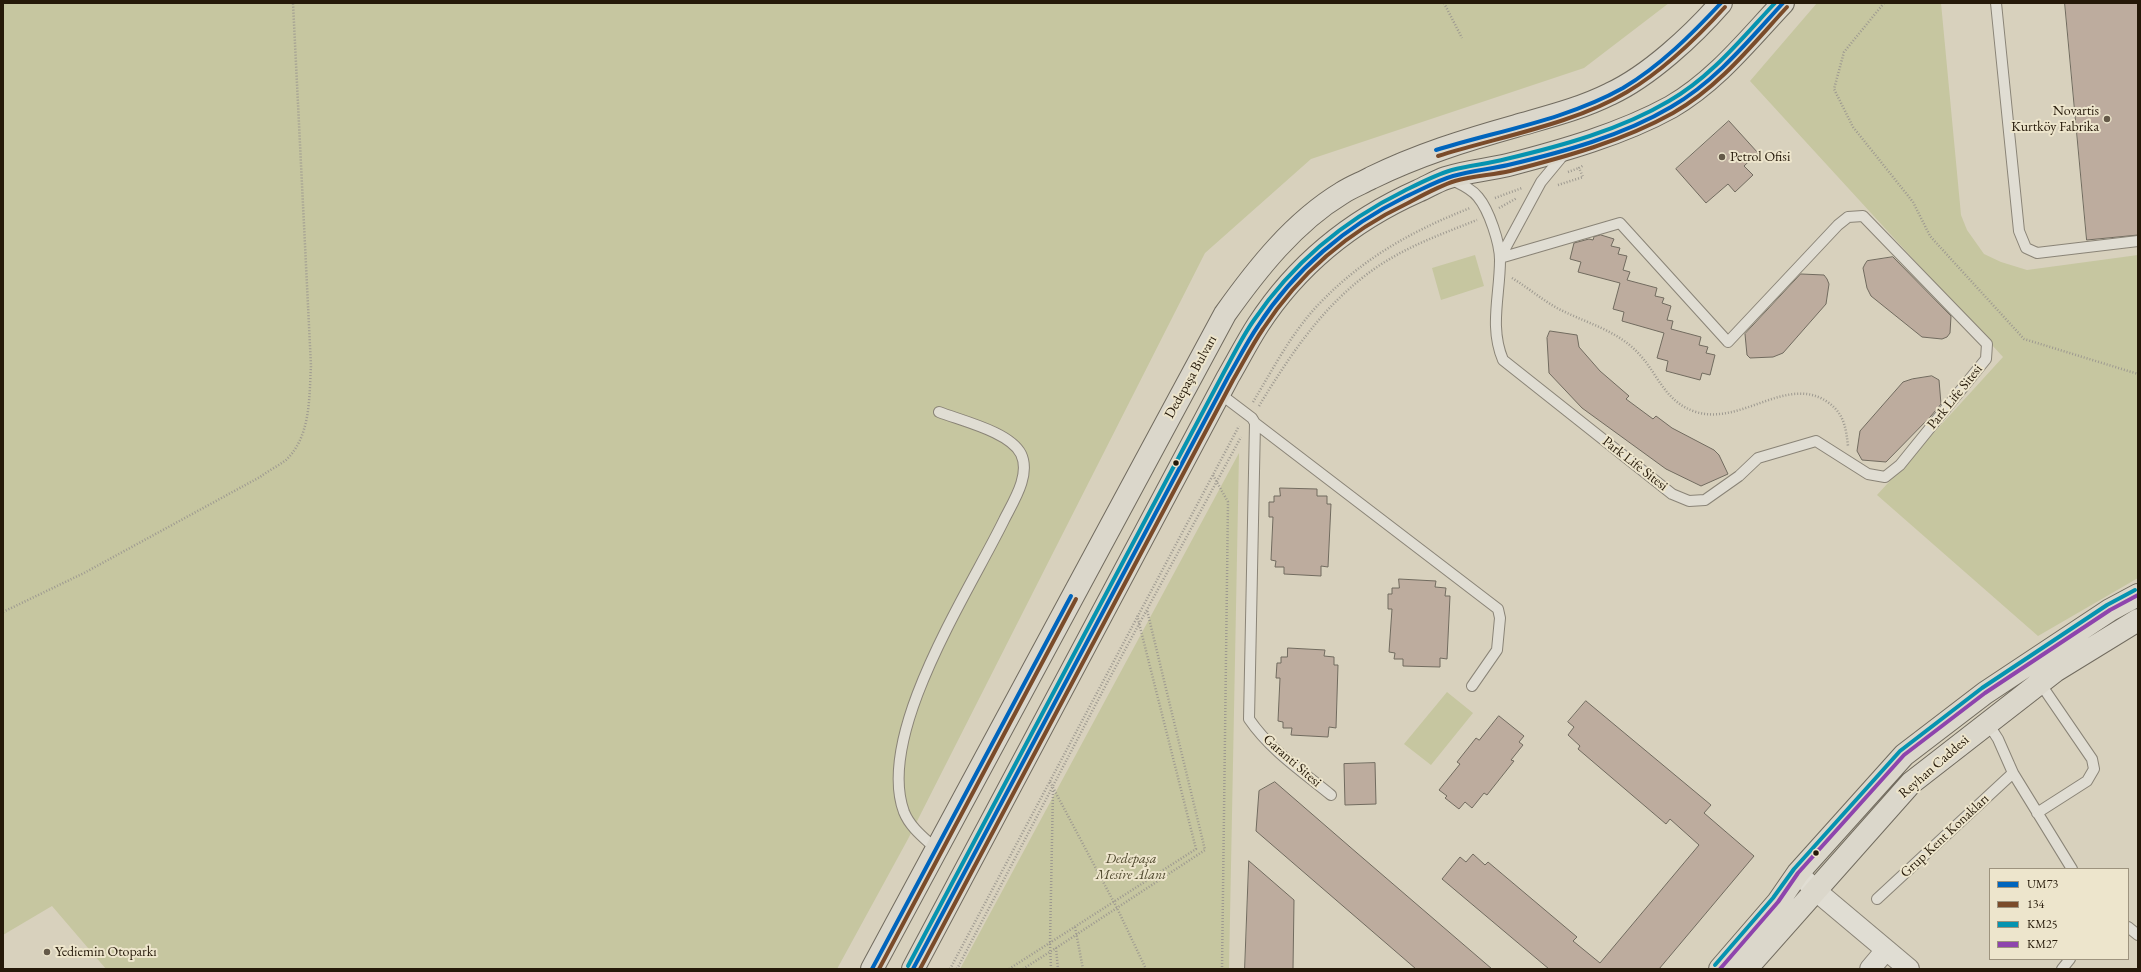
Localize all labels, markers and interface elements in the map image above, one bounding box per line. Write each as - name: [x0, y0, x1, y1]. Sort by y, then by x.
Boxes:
- place label: Novartis Kurtköy Fabrika: [2011, 103, 2099, 136]
- marker: Novartis Kurtköy Fabrika: [2102, 114, 2112, 124]
- place label: Petrol Ofisi: [1730, 149, 1790, 165]
- marker: Petrol Ofisi: [1717, 152, 1727, 162]
- street label: Dedepaşa Bulvarı: [1161, 332, 1221, 422]
- street label: Park Life Sitesi: [1924, 361, 1986, 433]
- street label: Park Life Sitesi: [1599, 433, 1671, 495]
- unlabelled marker: [1171, 458, 1181, 468]
- street label: Garanti Sitesi: [1259, 731, 1325, 791]
- street label: Reyhan Caddesi: [1895, 732, 1973, 802]
- street label: Grup Kent Konakları: [1897, 791, 1993, 881]
- unlabelled marker: [1811, 848, 1821, 858]
- park label: Dedepaşa Mesire Alanı: [1096, 851, 1166, 884]
- legend: [1989, 868, 2129, 960]
- text: UM73: [2027, 876, 2058, 892]
- text: 134: [2027, 896, 2044, 912]
- text: KM25: [2027, 916, 2058, 932]
- text: KM27: [2027, 936, 2058, 952]
- place label: Yediemin Otoparkı: [55, 944, 157, 960]
- marker: Yediemin Otoparkı: [42, 947, 52, 957]

